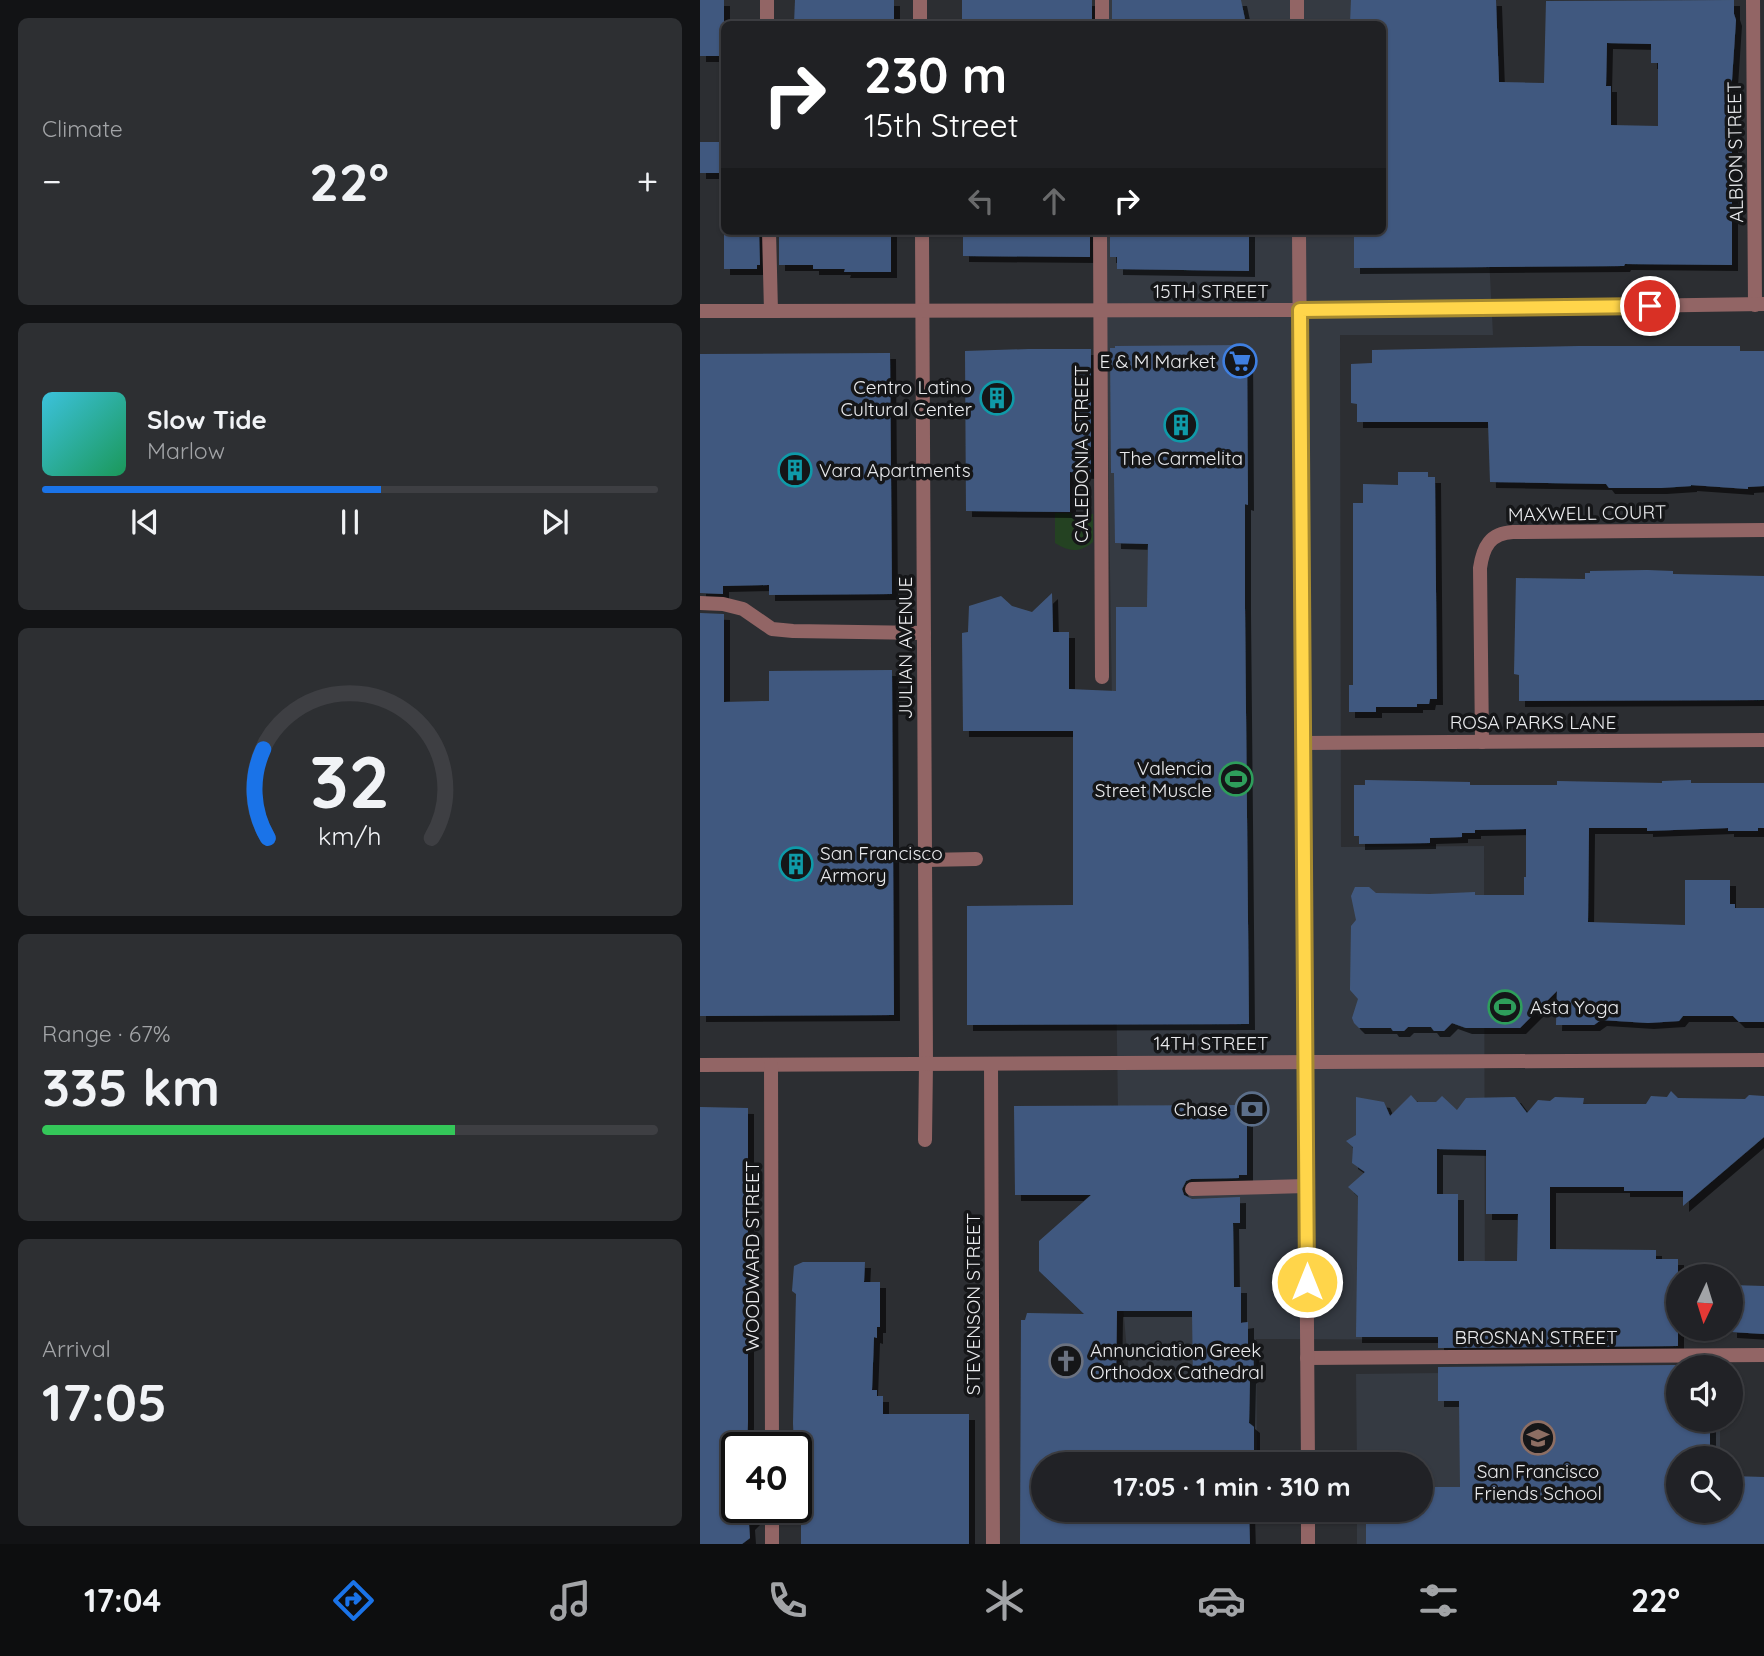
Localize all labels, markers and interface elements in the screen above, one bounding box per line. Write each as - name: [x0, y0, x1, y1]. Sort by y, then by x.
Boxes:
- text: 230 m: [864, 44, 1007, 105]
- icon: right: [749, 49, 840, 140]
- street label: ALBION STREET: [1722, 81, 1748, 223]
- text: 15th Street: [864, 105, 1019, 145]
- text: Climate: [42, 114, 123, 143]
- text: 22°: [309, 149, 389, 214]
- text: −: [42, 157, 62, 205]
- text: +: [637, 157, 658, 205]
- icon: left: [962, 182, 1000, 220]
- icon: ahead: [1035, 182, 1073, 220]
- icon: right: [1108, 182, 1146, 220]
- pin: [1620, 276, 1680, 336]
- street label: 15TH STREET: [1153, 279, 1269, 303]
- icon: arrive: [1631, 287, 1669, 325]
- supermarket icon: E & M Market: [1221, 342, 1259, 380]
- place label: E & M Market: [1100, 349, 1216, 373]
- street label: CALEDONIA STREET: [1069, 365, 1093, 543]
- place label: Centro Latino Cultural Center: [841, 375, 973, 421]
- building icon: Centro Latino Cultural Center: [978, 379, 1016, 417]
- text: Slow Tide: [147, 403, 267, 436]
- building icon: The Carmelita: [1162, 406, 1200, 444]
- text: Marlow: [147, 436, 225, 465]
- place label: The Carmelita: [1119, 446, 1243, 470]
- building icon: Vara Apartments: [776, 451, 814, 489]
- place label: Vara Apartments: [819, 458, 971, 482]
- street label: MAXWELL COURT: [1508, 500, 1666, 526]
- icon: previous: [126, 503, 164, 541]
- icon: pause: [331, 503, 369, 541]
- icon: next: [536, 503, 574, 541]
- street label: JULIAN AVENUE: [893, 577, 917, 719]
- street label: ROSA PARKS LANE: [1450, 710, 1616, 734]
- text: 32: [310, 735, 390, 826]
- place label: Valencia Street Muscle: [1095, 756, 1212, 802]
- sports icon: Valencia Street Muscle: [1217, 760, 1255, 798]
- text: km/h: [318, 820, 382, 851]
- place label: San Francisco Armory: [820, 841, 943, 887]
- building icon: San Francisco Armory: [777, 845, 815, 883]
- sports icon: Asta Yoga: [1486, 988, 1524, 1026]
- place label: Asta Yoga: [1530, 995, 1619, 1019]
- text: Range · 67%: [42, 1019, 171, 1048]
- street label: 14TH STREET: [1153, 1031, 1269, 1055]
- text: 335 km: [42, 1054, 220, 1119]
- bank icon: Chase: [1233, 1090, 1271, 1128]
- place label: Chase: [1174, 1097, 1228, 1121]
- street label: WOODWARD STREET: [740, 1161, 764, 1351]
- street label: STEVENSON STREET: [961, 1213, 985, 1395]
- position arrow: [1270, 1245, 1344, 1319]
- north arrow: [1666, 1264, 1743, 1340]
- map controls: [1666, 1264, 1743, 1523]
- street label: BROSNAN STREET: [1454, 1325, 1618, 1349]
- text: Arrival: [42, 1334, 111, 1363]
- place label: Annunciation Greek Orthodox Cathedral: [1090, 1338, 1264, 1384]
- church icon: Annunciation Greek Orthodox Cathedral: [1047, 1342, 1085, 1380]
- button: sound: [1666, 1355, 1743, 1432]
- text: 17:05: [42, 1369, 167, 1434]
- school or university icon: San Francisco Friends School: [1519, 1419, 1557, 1457]
- speed limit sign: 40: [721, 1432, 812, 1523]
- button: search: [1666, 1446, 1743, 1523]
- place label: San Francisco Friends School: [1474, 1459, 1602, 1505]
- text: 17:05 · 1 min · 310 m: [1113, 1470, 1351, 1503]
- icon: directions: [329, 1576, 378, 1625]
- icon: music: [546, 1576, 595, 1625]
- icon: phone: [763, 1576, 812, 1625]
- icon: climate: [980, 1576, 1029, 1625]
- icon: car: [1197, 1576, 1246, 1625]
- icon: filters: [1414, 1576, 1463, 1625]
- text: 17:04: [84, 1580, 161, 1620]
- text: 22°: [1631, 1580, 1680, 1620]

